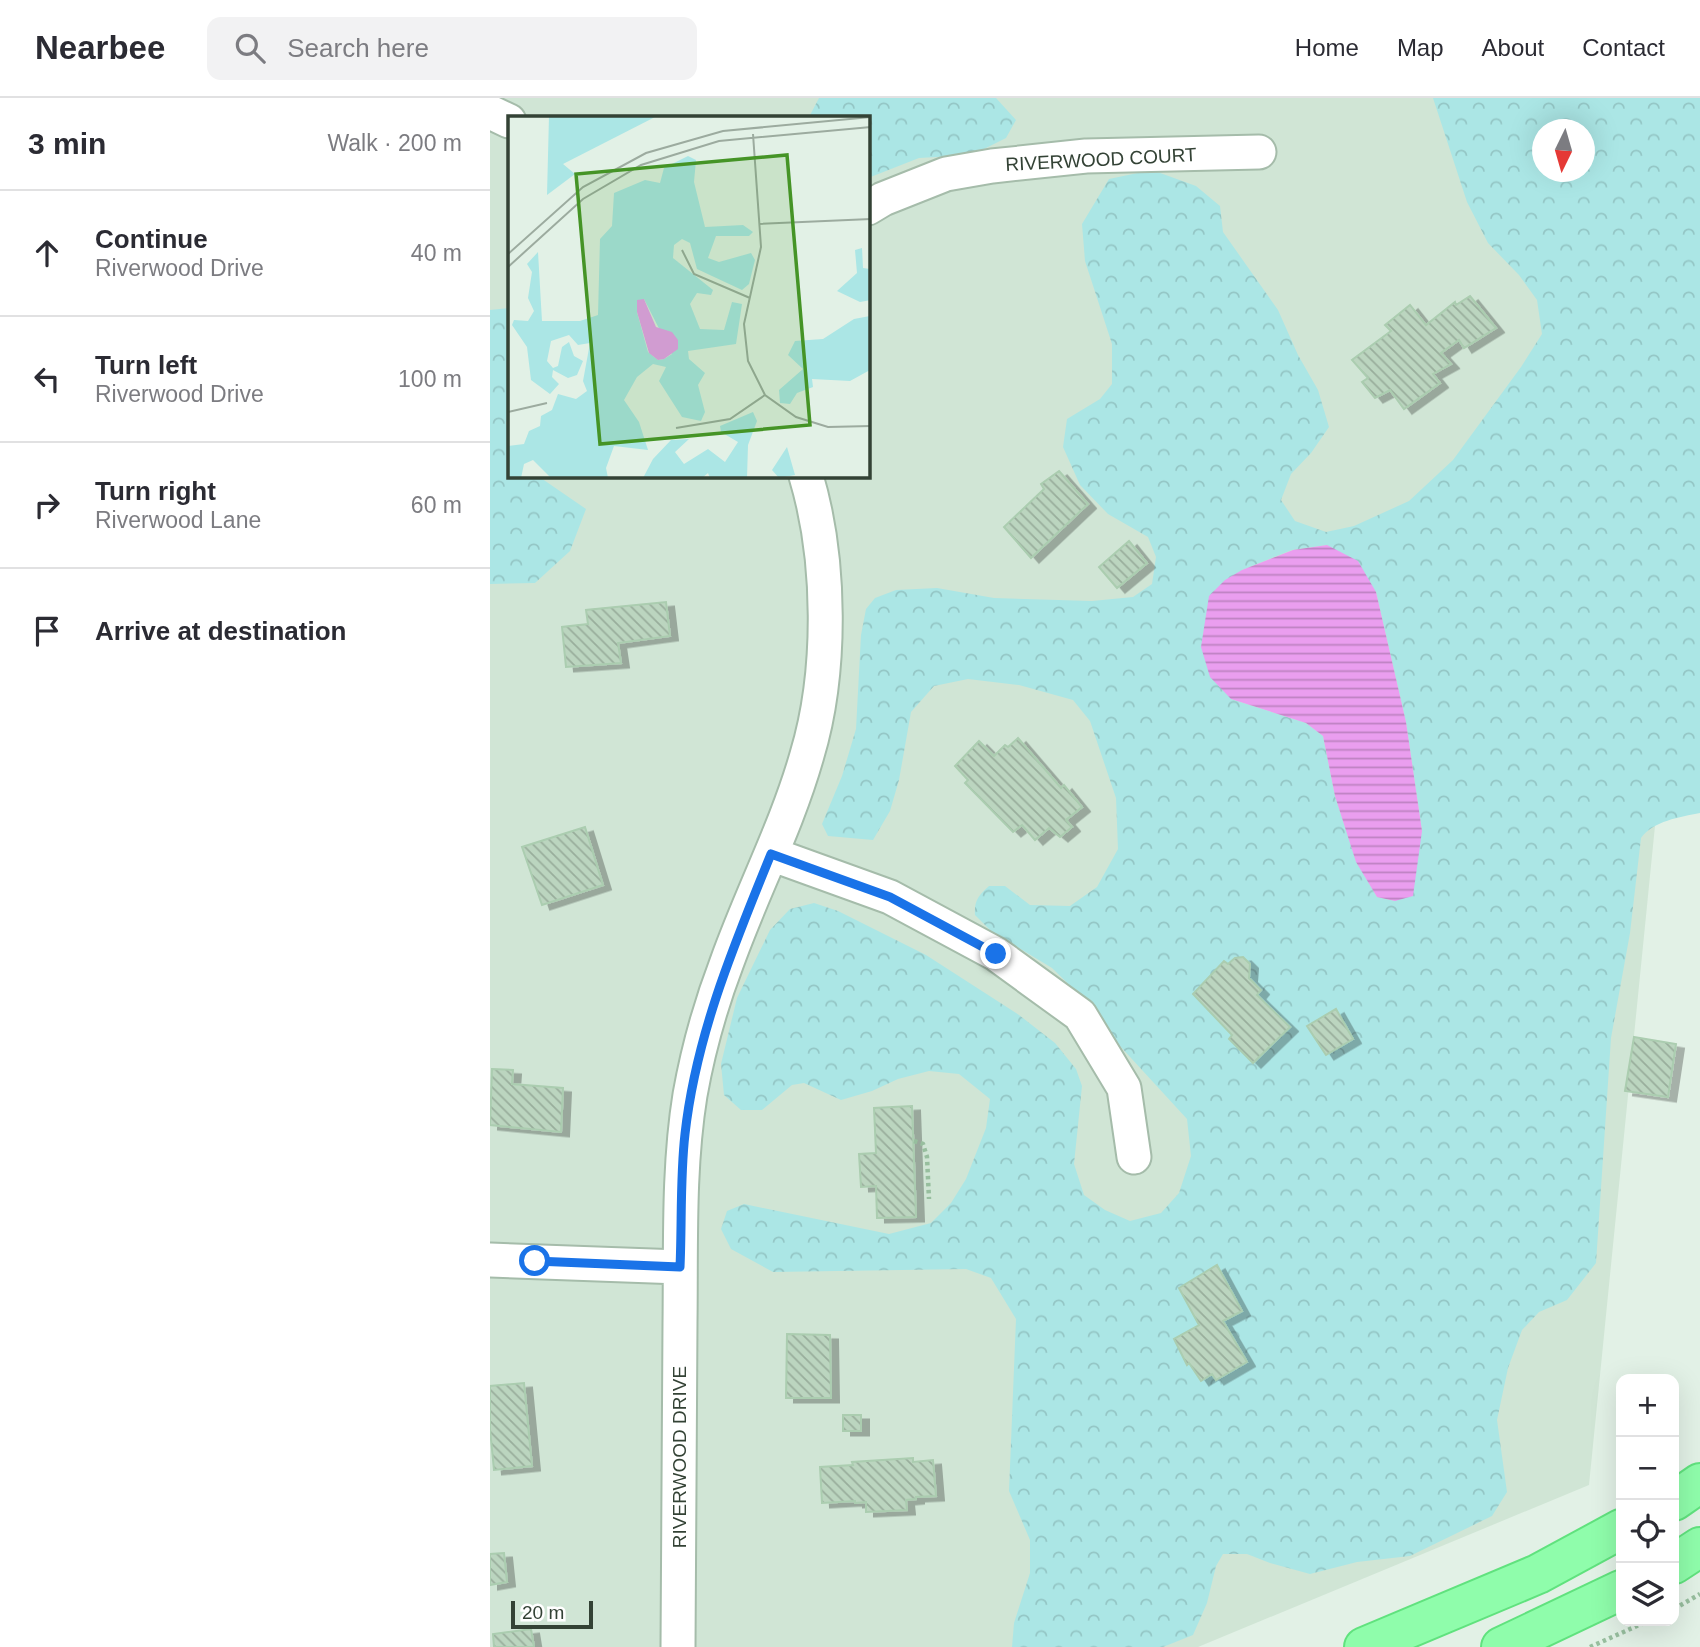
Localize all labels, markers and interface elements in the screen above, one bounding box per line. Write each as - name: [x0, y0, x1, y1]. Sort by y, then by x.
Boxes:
- search box: [207, 17, 697, 80]
- text: Nearbee: [35, 29, 165, 66]
- icon: search: [231, 29, 269, 67]
- text: Search here: [287, 33, 429, 63]
- text: Home: [1295, 34, 1359, 61]
- text: Map: [1397, 34, 1444, 61]
- text: About: [1482, 34, 1544, 61]
- text: Contact: [1582, 34, 1665, 61]
- inset map: [508, 116, 870, 478]
- north arrow: [1532, 119, 1595, 182]
- text: 3 min: [28, 127, 106, 160]
- text: Walk · 200 m: [327, 130, 462, 156]
- street label: RIVERWOOD COURT: [1005, 144, 1198, 175]
- text: Continue: [95, 224, 208, 254]
- icon: ahead: [28, 234, 66, 272]
- text: 40 m: [411, 240, 462, 266]
- text: Riverwood Drive: [95, 255, 264, 281]
- text: Turn left: [95, 350, 197, 380]
- icon: left: [28, 360, 66, 398]
- text: 100 m: [398, 366, 462, 392]
- text: Riverwood Drive: [95, 381, 264, 407]
- text: Turn right: [95, 476, 216, 506]
- icon: right: [28, 486, 66, 524]
- text: 60 m: [411, 492, 462, 518]
- text: Riverwood Lane: [95, 507, 261, 533]
- icon: arrive: [28, 612, 66, 650]
- text: Arrive at destination: [95, 616, 346, 646]
- route end: [980, 938, 1011, 969]
- route start: [519, 1245, 550, 1276]
- street label: RIVERWOOD DRIVE: [669, 1366, 690, 1548]
- map controls: [1616, 1374, 1679, 1626]
- button: +: [1616, 1374, 1679, 1437]
- button: −: [1616, 1437, 1679, 1500]
- button: locate: [1616, 1500, 1679, 1563]
- button: layers: [1616, 1563, 1679, 1626]
- scale bar: [511, 1598, 593, 1630]
- text: 20 m: [522, 1602, 564, 1623]

